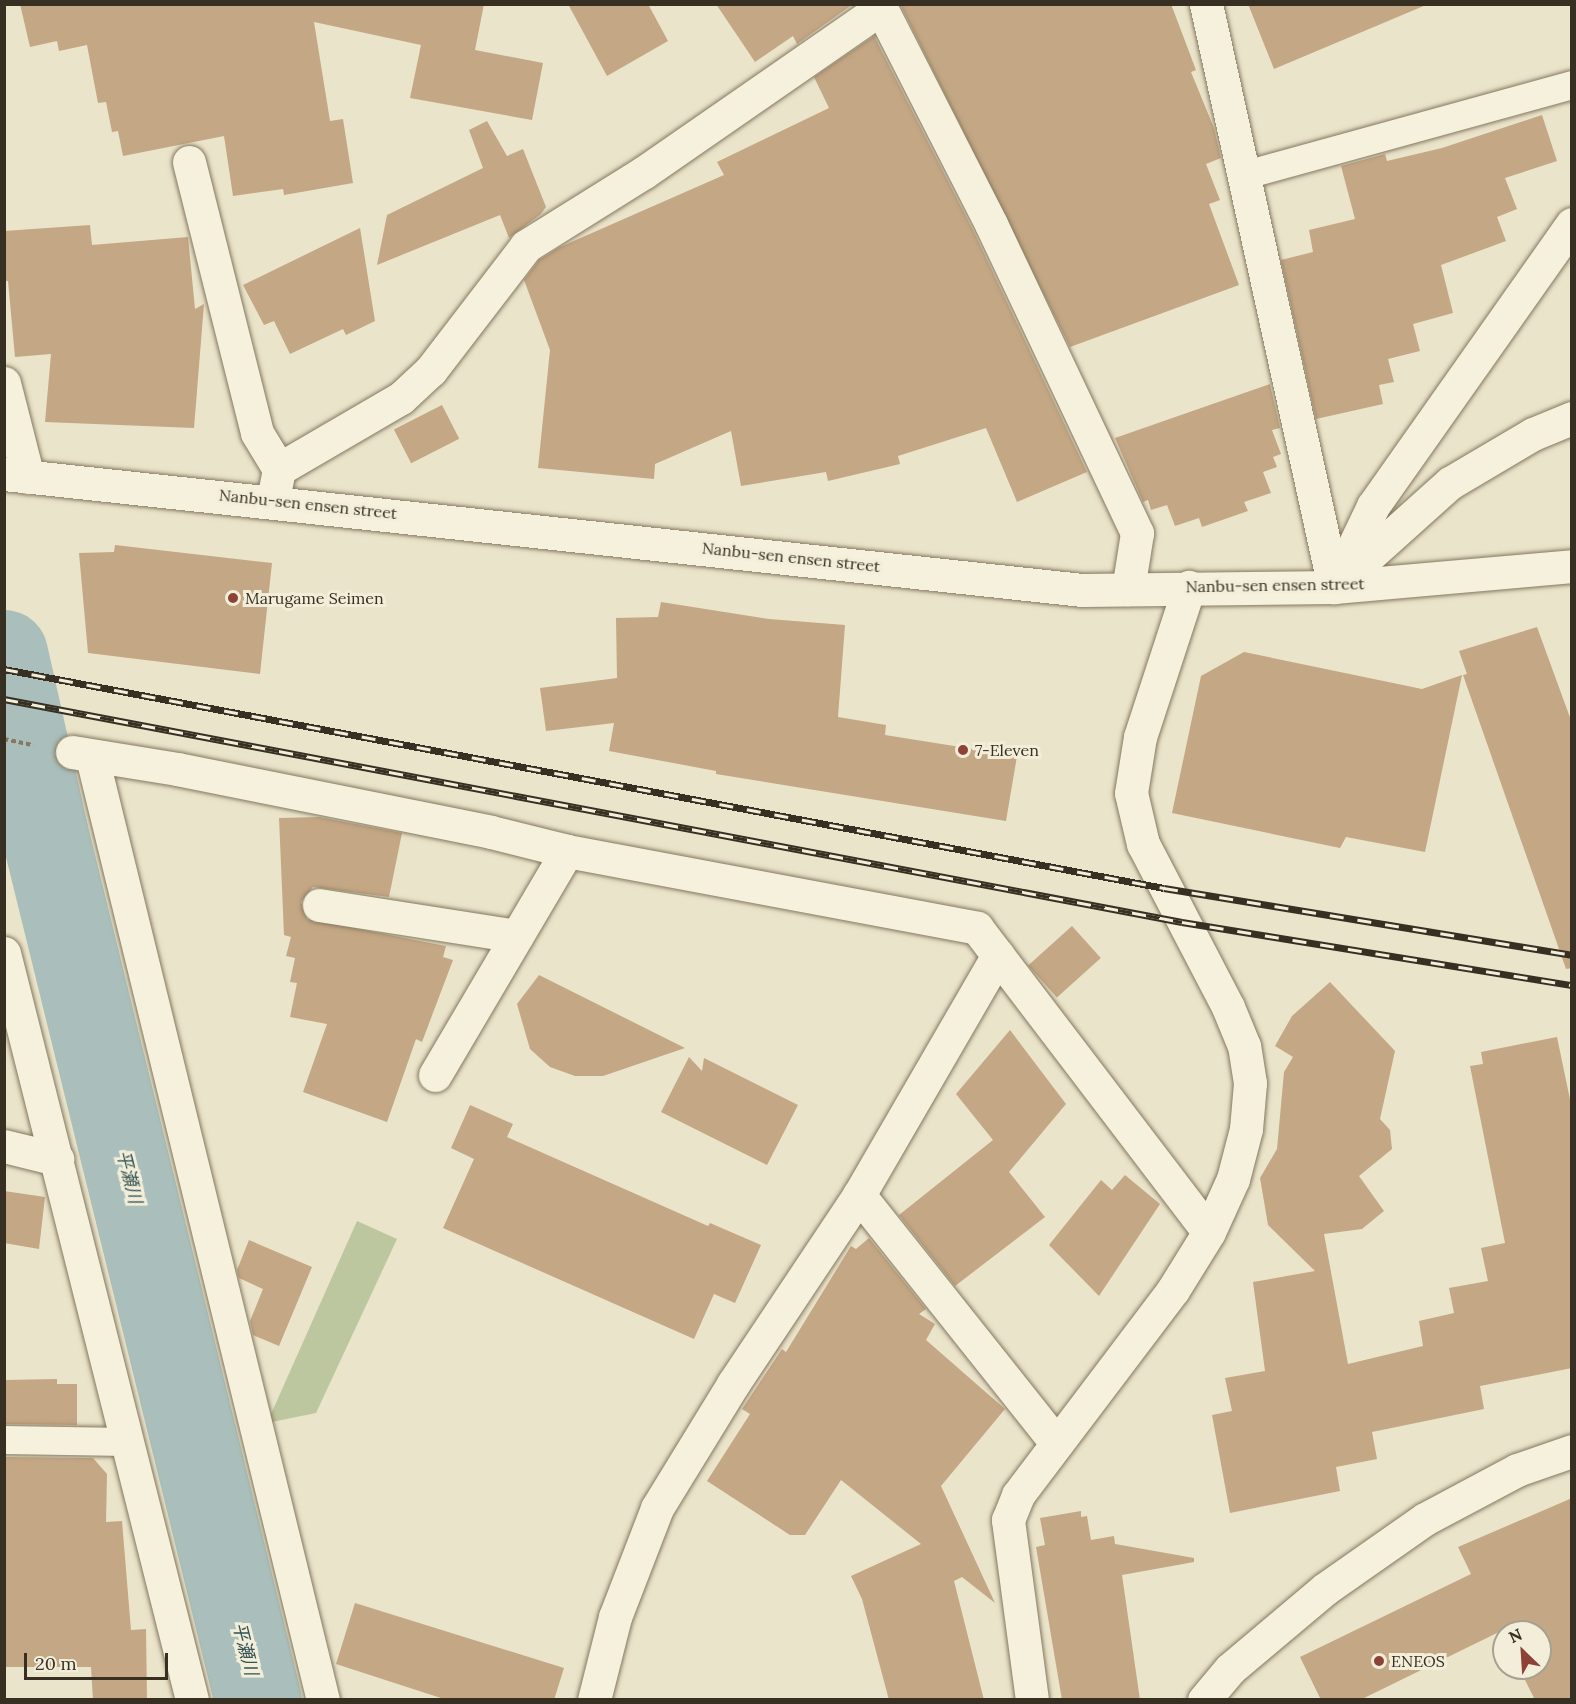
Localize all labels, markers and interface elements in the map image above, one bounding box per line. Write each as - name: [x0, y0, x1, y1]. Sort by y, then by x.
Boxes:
- street label: Nanbu-sen ensen street: [218, 485, 398, 523]
- street label: Nanbu-sen ensen street: [701, 538, 881, 576]
- street label: Nanbu-sen ensen street: [1185, 574, 1365, 596]
- place label: Marugame Seimen: [245, 588, 384, 608]
- marker: Marugame Seimen: [226, 591, 240, 605]
- place label: 7-Eleven: [975, 740, 1039, 760]
- marker: 7-Eleven: [956, 743, 970, 757]
- water label: 平瀬川: [112, 1148, 146, 1206]
- water label: 平瀬川: [228, 1620, 262, 1678]
- north arrow: [1492, 1620, 1552, 1680]
- text: N: [1505, 1624, 1525, 1647]
- scale bar: [27, 1641, 171, 1679]
- place label: ENEOS: [1391, 1651, 1445, 1671]
- text: 20 m: [35, 1652, 77, 1675]
- marker: ENEOS: [1372, 1654, 1386, 1668]

